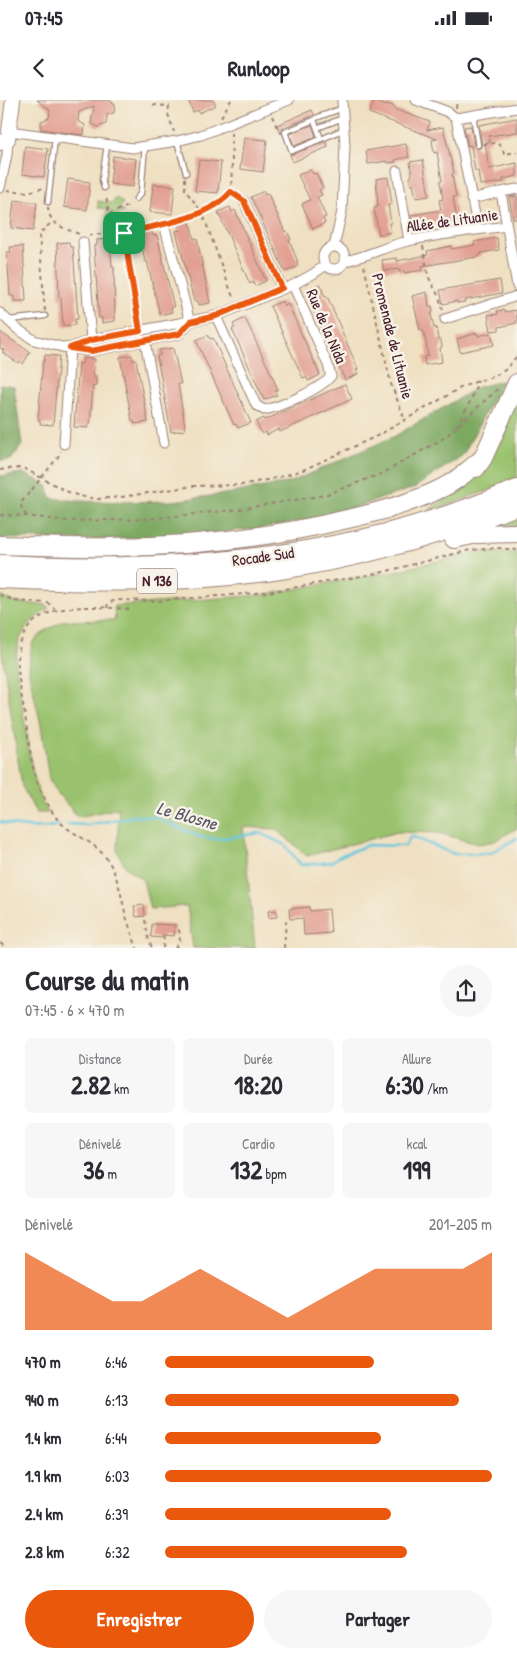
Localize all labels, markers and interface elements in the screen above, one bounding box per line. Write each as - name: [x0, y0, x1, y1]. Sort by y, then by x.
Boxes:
- text: 07:45: [25, 5, 63, 31]
- text: Runloop: [228, 53, 289, 83]
- icon: back: [25, 54, 53, 82]
- icon: search: [464, 54, 492, 82]
- street label: Allée de Lituanie: [405, 203, 500, 237]
- pin: [103, 212, 145, 254]
- icon: arrive: [110, 219, 138, 247]
- street label: Promenade de Lituanie: [367, 271, 419, 402]
- street label: Rue de la Nida: [301, 285, 353, 367]
- street label: Rocade Sud: [231, 541, 295, 571]
- road number: N 136: [137, 568, 177, 594]
- water label: Le Blosne: [154, 795, 221, 836]
- text: Course du matin: [25, 961, 189, 999]
- button: share: [440, 965, 492, 1017]
- text: 07:45 · 6 × 470 m: [25, 999, 124, 1021]
- text: Distance: [79, 1049, 122, 1068]
- text: Durée: [244, 1049, 273, 1068]
- text: Allure: [402, 1049, 432, 1068]
- text: 2.82: [71, 1068, 111, 1102]
- text: 18:20: [234, 1068, 283, 1102]
- text: 6:30: [385, 1068, 424, 1102]
- text: km: [111, 1079, 129, 1098]
- text: /km: [424, 1079, 448, 1098]
- text: Dénivelé: [79, 1134, 121, 1153]
- text: Cardio: [242, 1134, 275, 1153]
- text: kcal: [407, 1134, 427, 1153]
- text: 36: [83, 1153, 104, 1187]
- text: 132: [230, 1153, 262, 1187]
- text: 199: [403, 1153, 431, 1187]
- text: m: [104, 1164, 117, 1183]
- text: bpm: [262, 1164, 287, 1183]
- text: Dénivelé: [25, 1213, 73, 1235]
- text: 201–205 m: [429, 1213, 492, 1235]
- text: 470 m: [25, 1351, 61, 1373]
- text: 6:46: [105, 1351, 127, 1373]
- text: 940 m: [25, 1389, 59, 1411]
- text: 6:13: [105, 1389, 128, 1411]
- text: 1.4 km: [25, 1427, 61, 1449]
- text: 6:44: [105, 1427, 127, 1449]
- text: 1.9 km: [25, 1465, 61, 1487]
- text: 6:03: [105, 1465, 129, 1487]
- text: 2.4 km: [25, 1503, 63, 1525]
- text: 6:39: [105, 1503, 128, 1525]
- text: 2.8 km: [25, 1541, 64, 1563]
- text: 6:32: [105, 1541, 130, 1563]
- button: Enregistrer: [25, 1590, 254, 1648]
- button: Partager: [264, 1590, 492, 1648]

